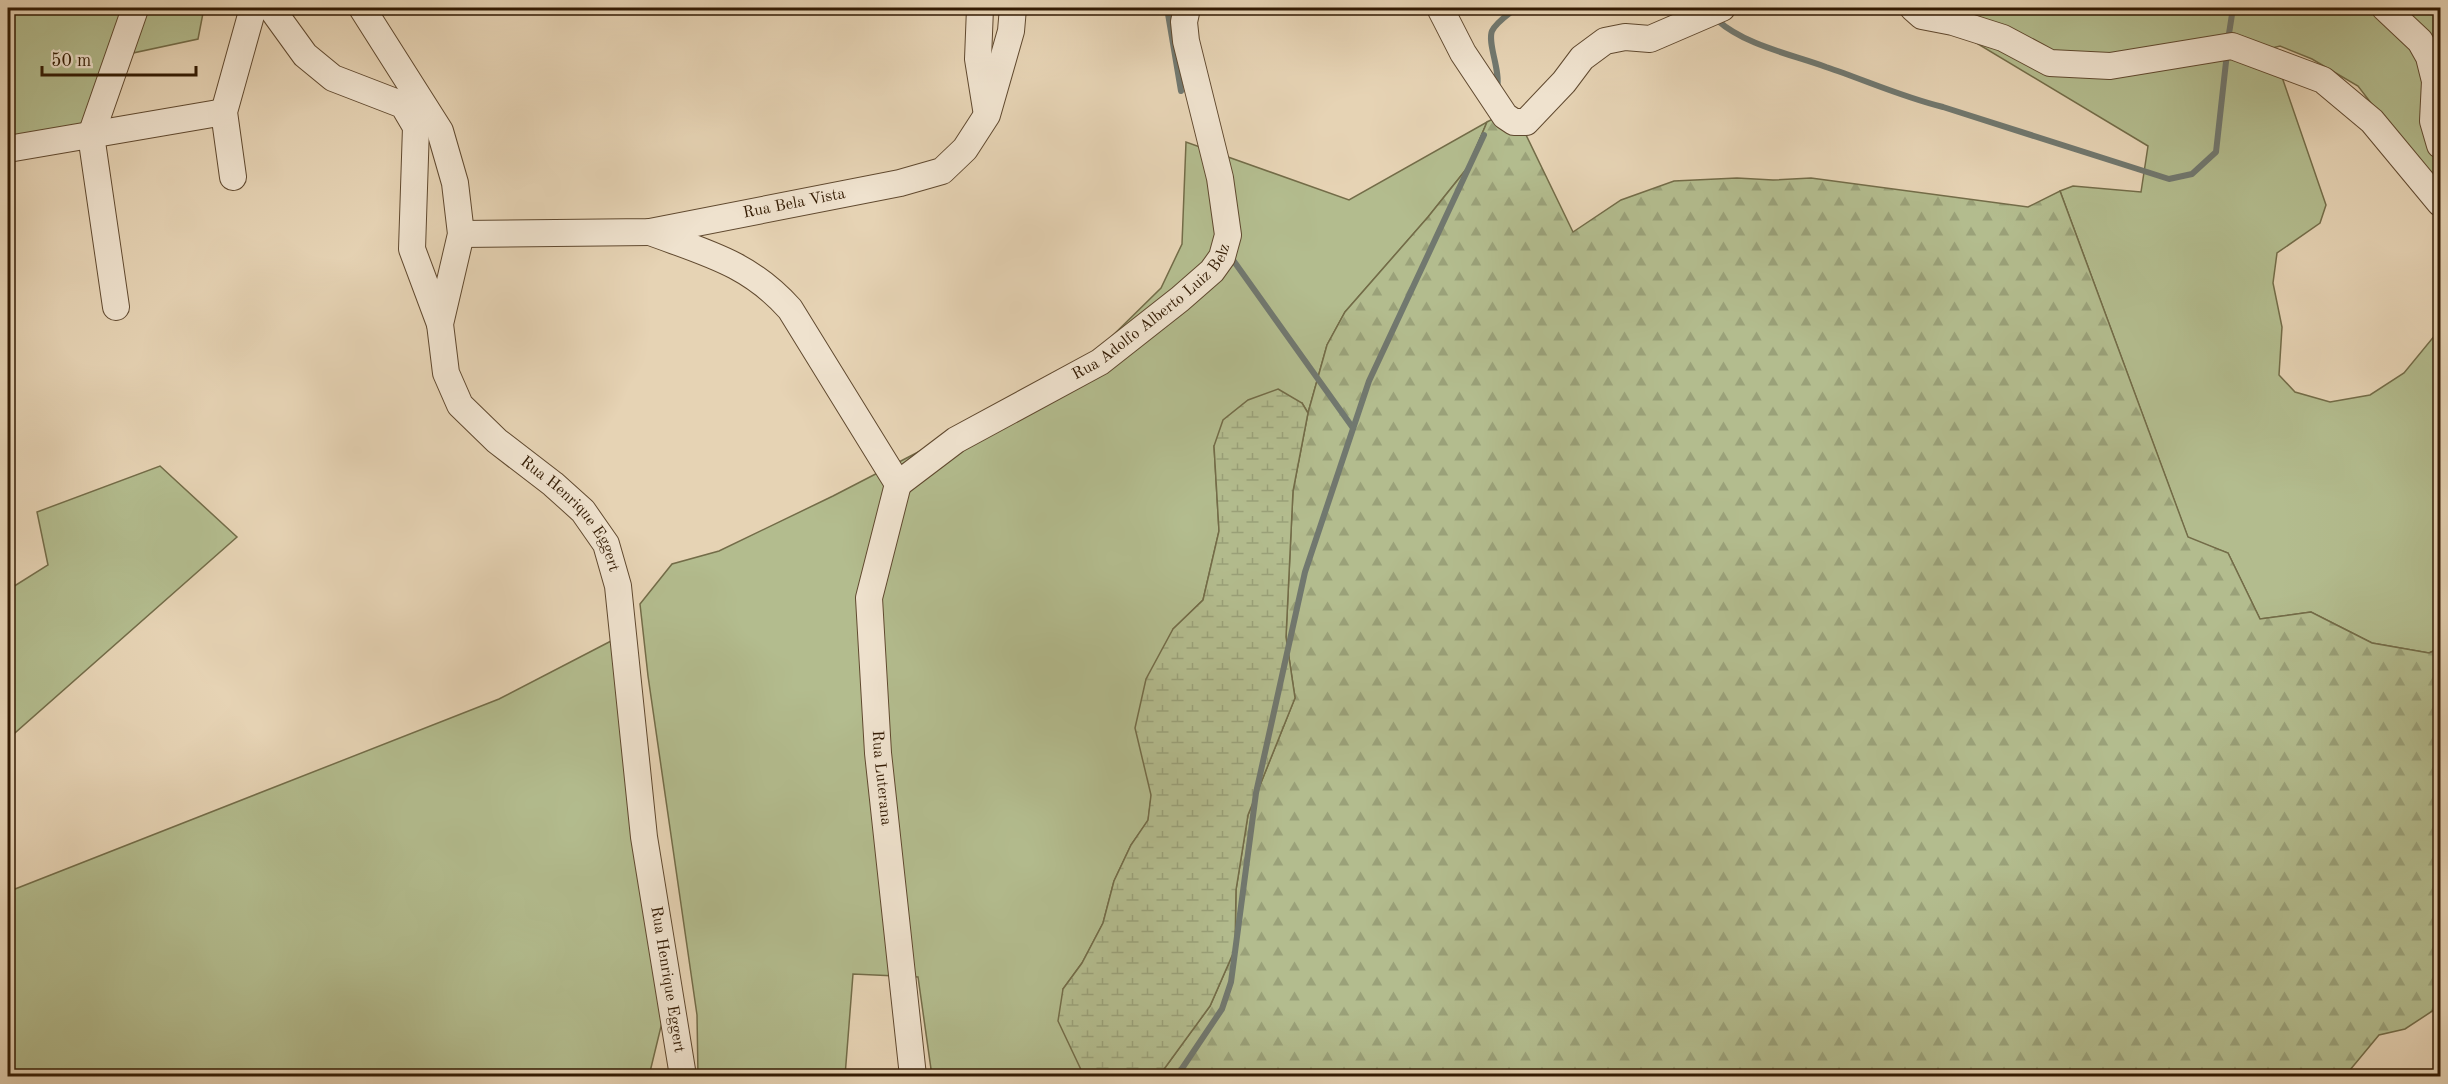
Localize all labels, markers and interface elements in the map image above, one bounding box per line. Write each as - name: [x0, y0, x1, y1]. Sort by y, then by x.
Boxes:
- scale bar: [42, 39, 196, 77]
- text: 50 m: [51, 52, 91, 70]
- street label: Rua Bela Vista: [742, 186, 847, 222]
- street label: Rua Adolfo Alberto Luiz Belz: [1070, 242, 1233, 383]
- street label: Rua Henrique Eggert: [517, 454, 622, 574]
- street label: Rua Luterana: [869, 730, 894, 826]
- street label: Rua Henrique Eggert: [647, 905, 687, 1054]

